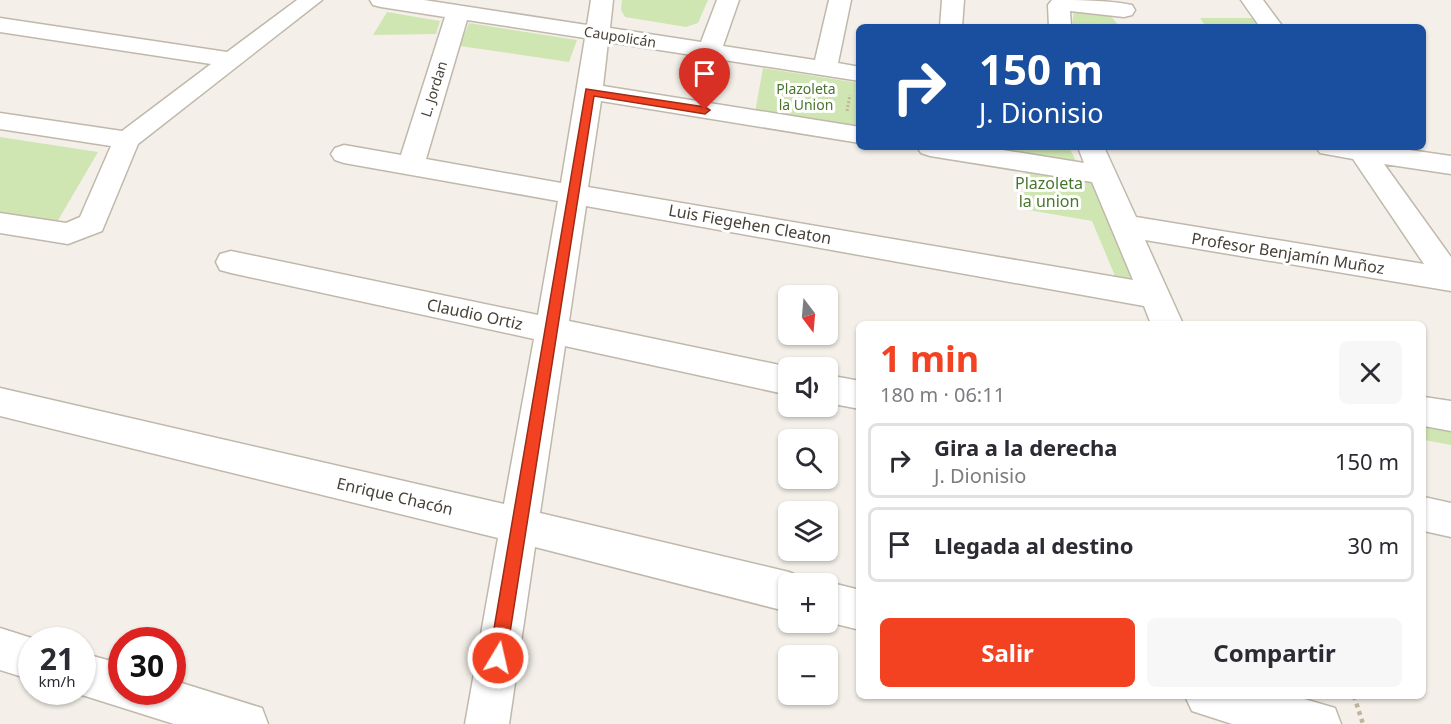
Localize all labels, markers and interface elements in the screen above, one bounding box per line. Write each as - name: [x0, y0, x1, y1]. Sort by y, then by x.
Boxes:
- street label: Caupolicán: [583, 21, 658, 52]
- text: 150 m: [979, 40, 1103, 97]
- pin: [679, 48, 730, 110]
- icon: right: [880, 48, 958, 126]
- icon: arrive: [688, 57, 721, 90]
- street label: L. Jordan: [416, 59, 451, 119]
- park label: Plazoleta la Union: [776, 79, 836, 114]
- text: J. Dionisio: [979, 94, 1104, 131]
- park label: Plazoleta la union: [1015, 172, 1083, 212]
- street label: Luis Fiegehen Cleaton: [667, 199, 833, 249]
- street label: Profesor Benjamín Muñoz: [1190, 227, 1386, 279]
- north arrow: [778, 285, 838, 345]
- map controls: [778, 285, 838, 705]
- street label: Claudio Ortiz: [425, 293, 525, 335]
- text: 1 min: [880, 334, 979, 383]
- button: close: [1339, 341, 1402, 404]
- button: sound: [778, 357, 838, 417]
- text: 180 m · 06:11: [880, 381, 1005, 408]
- button: search: [778, 429, 838, 489]
- text: Gira a la derecha: [934, 432, 1118, 462]
- icon: right: [883, 444, 916, 477]
- text: 150 m: [1335, 446, 1399, 476]
- text: J. Dionisio: [934, 462, 1026, 489]
- street label: Enrique Chacón: [335, 472, 455, 520]
- button: layers: [778, 501, 838, 561]
- icon: arrive: [883, 528, 916, 561]
- text: Llegada al destino: [934, 530, 1134, 560]
- text: 30 m: [1348, 530, 1399, 560]
- button: +: [778, 573, 838, 633]
- button: Salir: [880, 618, 1135, 687]
- button: Compartir: [1147, 618, 1402, 687]
- position arrow: [466, 626, 530, 690]
- speed limit sign: 30: [108, 627, 186, 705]
- text: 21: [40, 638, 74, 679]
- button: −: [778, 645, 838, 705]
- text: km/h: [39, 671, 75, 691]

